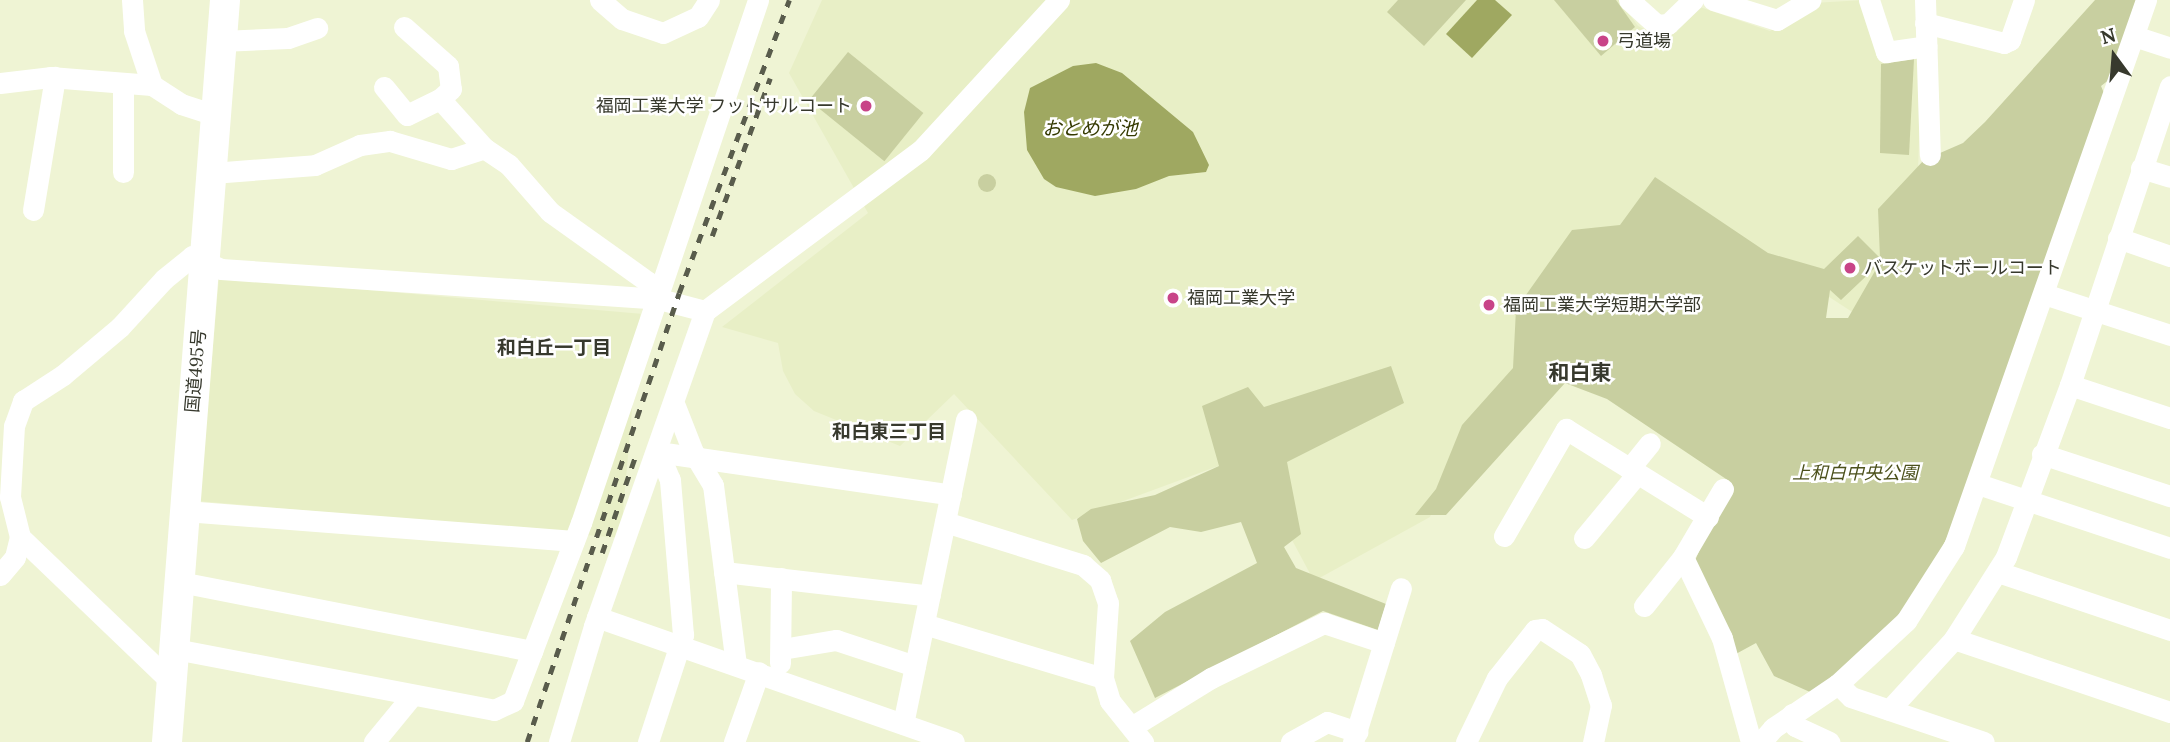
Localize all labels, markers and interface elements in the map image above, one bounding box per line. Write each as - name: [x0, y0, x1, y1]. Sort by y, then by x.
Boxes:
- north arrow: [2079, 21, 2149, 91]
- text: N: [2098, 22, 2119, 49]
- place label: 弓道場: [1617, 30, 1671, 52]
- marker: 弓道場: [1595, 33, 1611, 49]
- place label: 福岡工業大学 フットサルコート: [595, 95, 852, 117]
- marker: 福岡工業大学 フットサルコート: [858, 98, 874, 114]
- water label: おとめが池: [1043, 118, 1137, 140]
- place label: バスケットボールコート: [1864, 257, 2062, 279]
- marker: バスケットボールコート: [1842, 260, 1858, 276]
- place label: 福岡工業大学: [1187, 287, 1295, 309]
- marker: 福岡工業大学: [1165, 290, 1181, 306]
- place label: 福岡工業大学短期大学部: [1503, 294, 1701, 316]
- marker: 福岡工業大学短期大学部: [1481, 297, 1497, 313]
- street label: 国道495号: [182, 328, 210, 414]
- district label: 和白丘一丁目: [497, 337, 611, 359]
- district label: 和白東: [1549, 360, 1611, 386]
- district label: 和白東三丁目: [832, 421, 946, 443]
- park label: 上和白中央公園: [1792, 462, 1918, 484]

